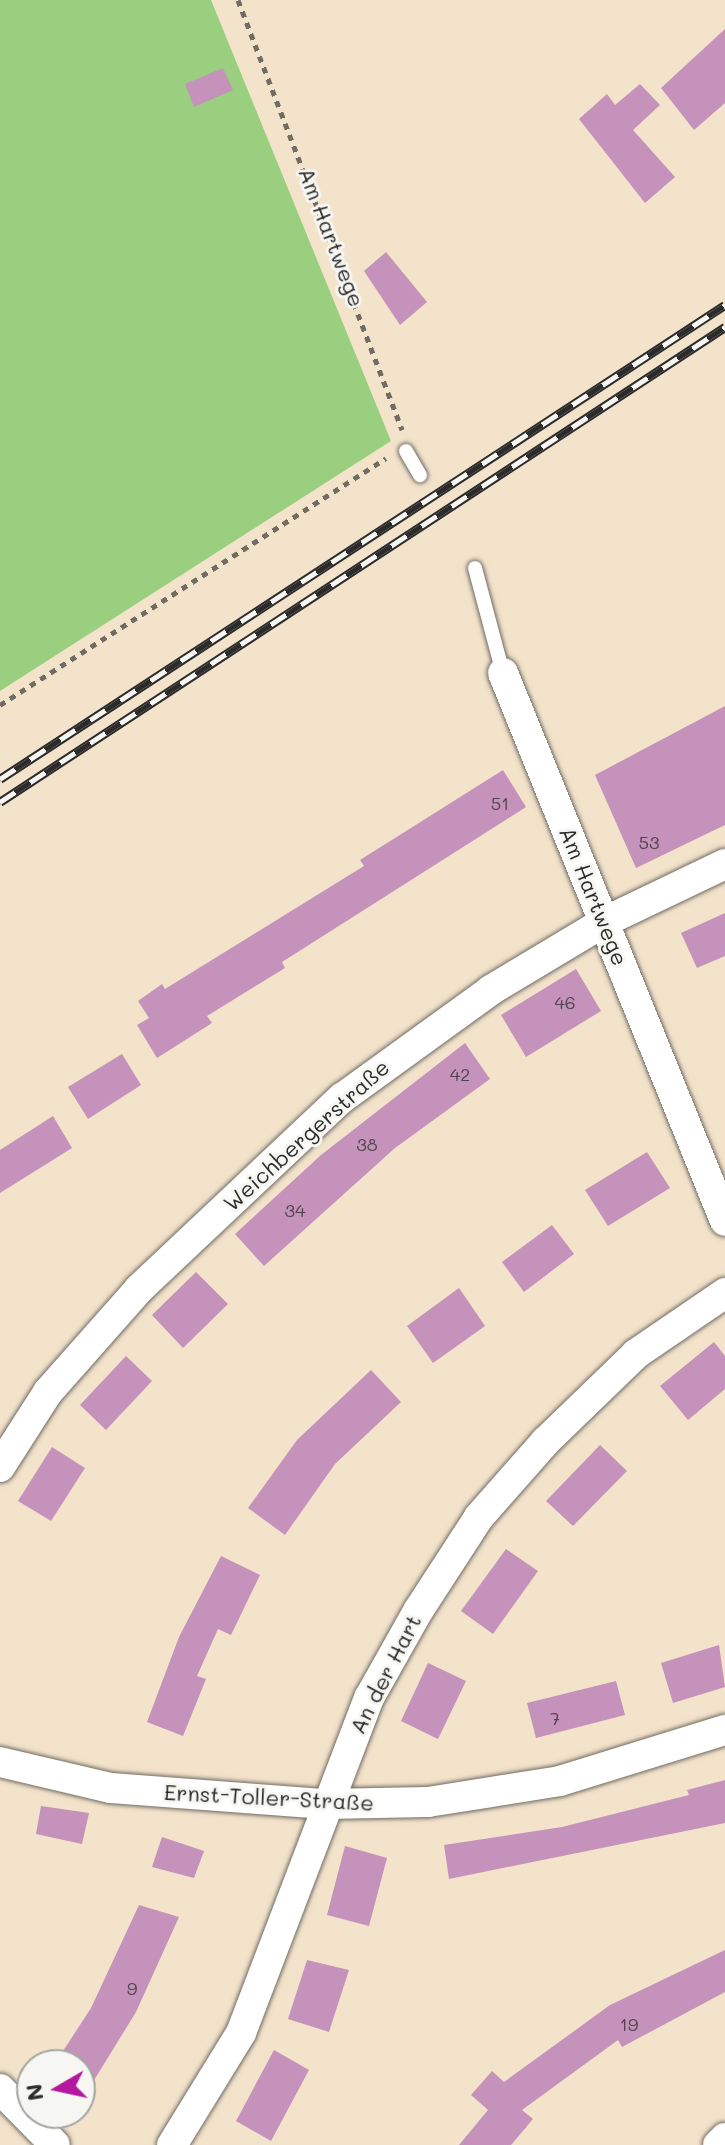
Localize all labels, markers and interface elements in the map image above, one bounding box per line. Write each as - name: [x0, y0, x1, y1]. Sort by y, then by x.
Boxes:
- street label: Am Hartwege: [293, 164, 371, 310]
- house number: 51: [491, 792, 509, 814]
- street label: Am Hartwege: [554, 823, 634, 969]
- house number: 53: [638, 831, 660, 853]
- house number: 46: [554, 991, 576, 1013]
- street label: Weichbergerstraße: [218, 1054, 394, 1216]
- house number: 42: [450, 1063, 470, 1085]
- house number: 38: [356, 1133, 378, 1155]
- house number: 34: [284, 1199, 306, 1221]
- street label: An der Hart: [344, 1610, 426, 1738]
- house number: 7: [550, 1707, 560, 1729]
- street label: Ernst-Toller-Straße: [163, 1778, 375, 1816]
- house number: 9: [127, 1977, 137, 1999]
- house number: 19: [620, 2013, 638, 2035]
- north arrow: [16, 2049, 96, 2129]
- text: N: [18, 2082, 49, 2103]

